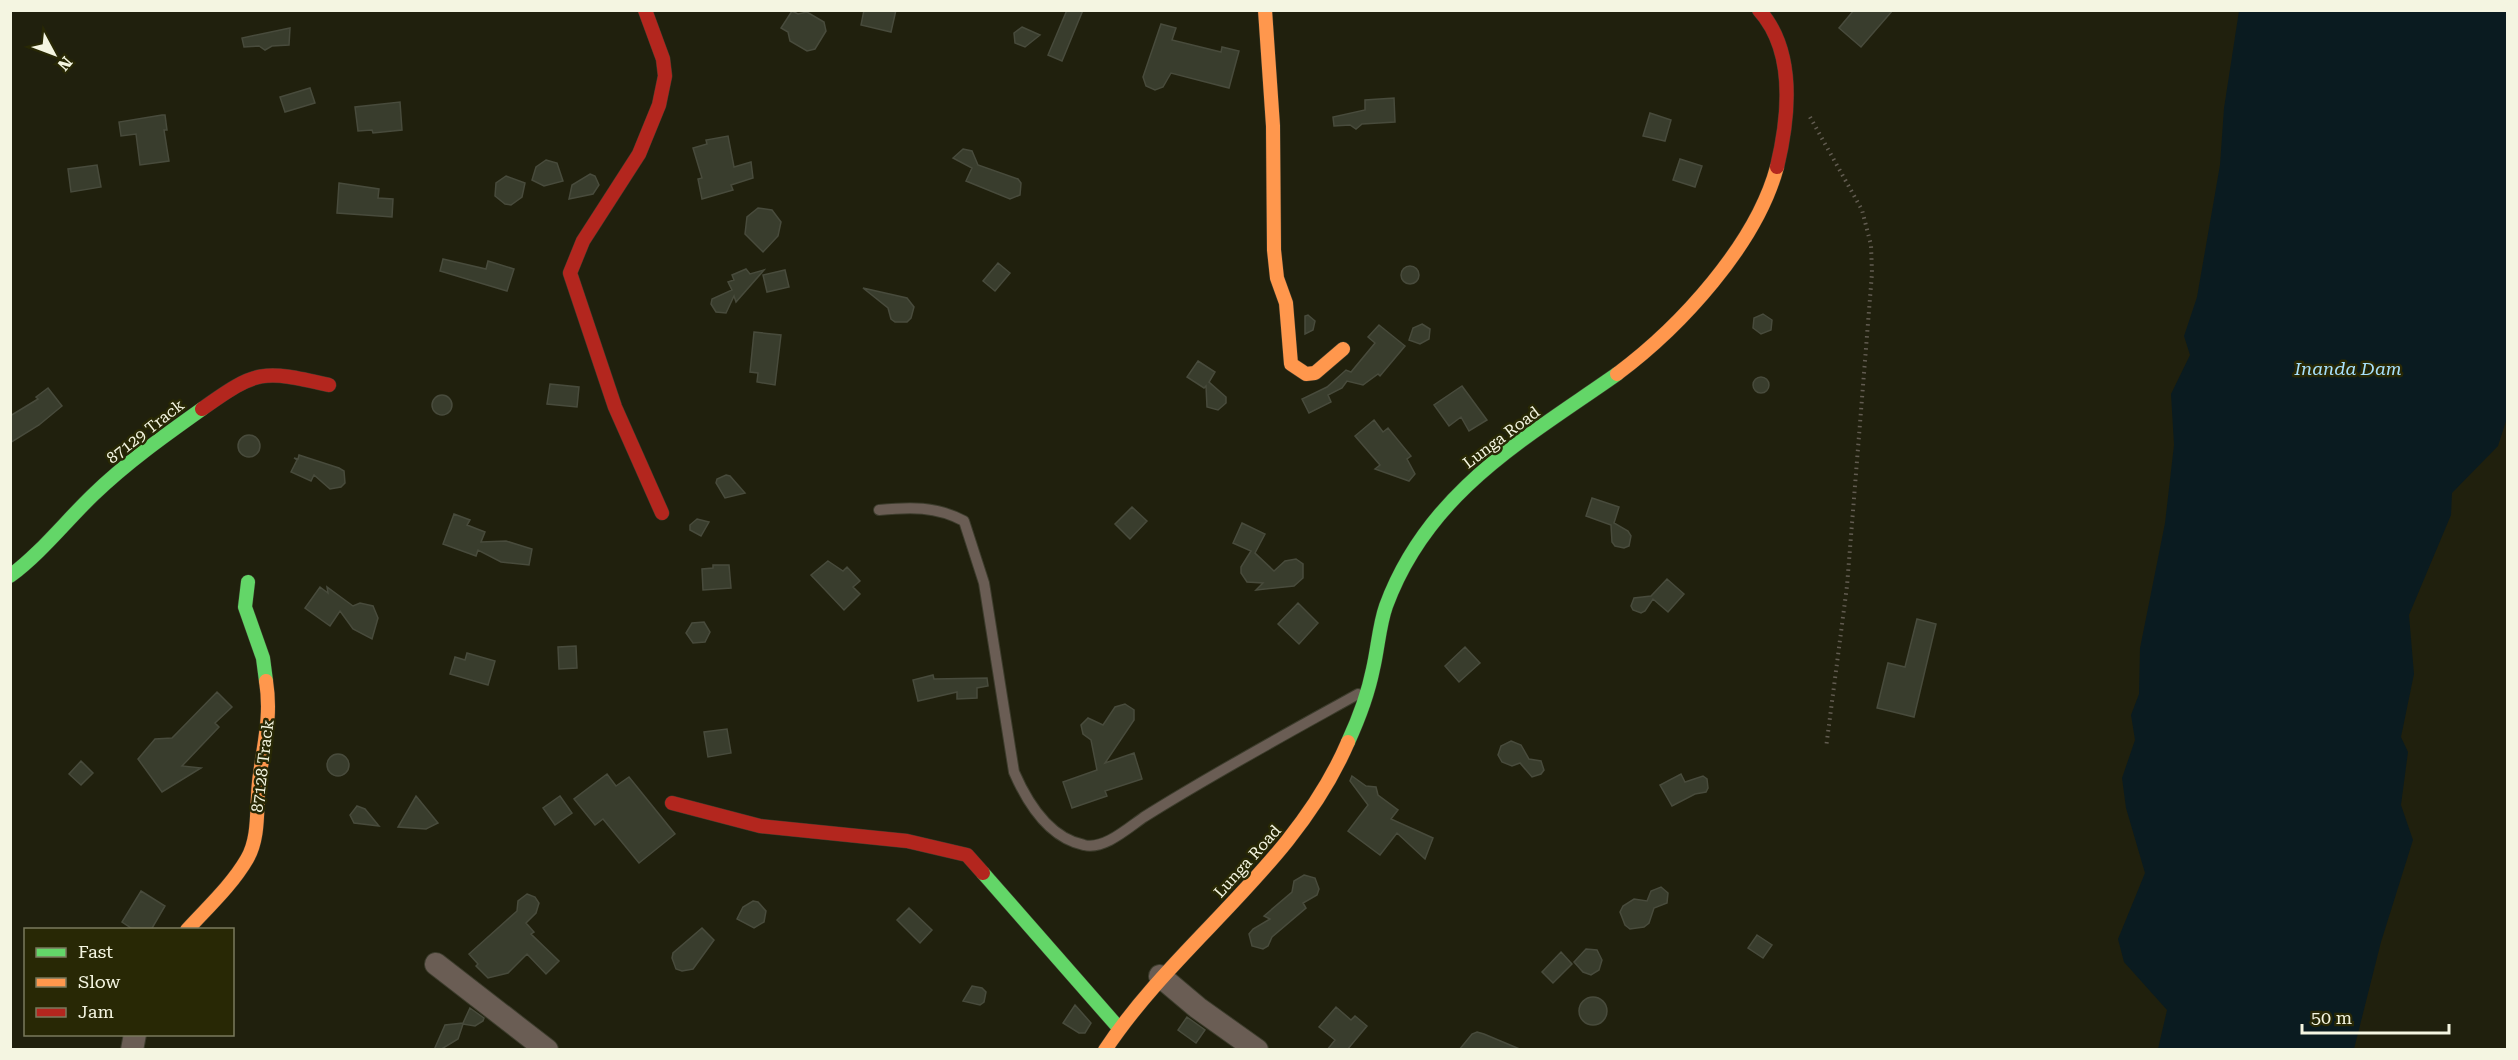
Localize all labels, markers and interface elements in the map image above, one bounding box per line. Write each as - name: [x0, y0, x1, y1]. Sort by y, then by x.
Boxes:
- north arrow: [24, 24, 84, 84]
- text: N: [54, 53, 76, 74]
- water label: Inanda Dam: [2293, 358, 2402, 379]
- street label: 87129 Track: [103, 395, 188, 468]
- street label: Lunga Road: [1459, 402, 1543, 472]
- street label: 87128 Track: [247, 719, 278, 814]
- street label: Lunga Road: [1210, 821, 1285, 902]
- legend: [24, 928, 234, 1036]
- text: Fast: [78, 941, 113, 962]
- text: Slow: [78, 971, 120, 992]
- scale bar: [2302, 997, 2449, 1035]
- text: Jam: [78, 1001, 114, 1022]
- text: 50 m: [2311, 1007, 2352, 1028]

